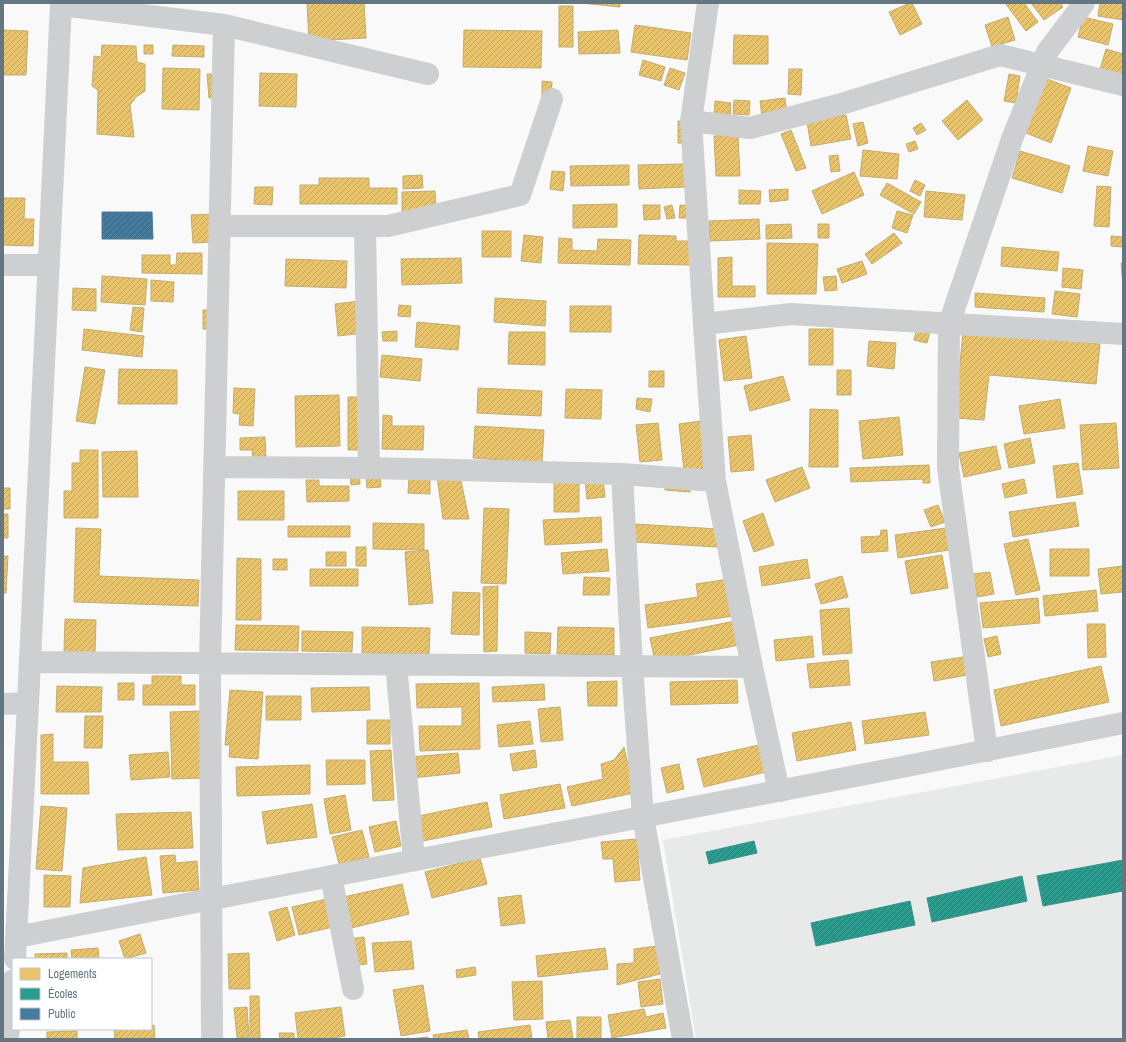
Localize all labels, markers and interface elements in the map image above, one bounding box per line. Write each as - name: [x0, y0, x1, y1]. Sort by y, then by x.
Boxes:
- legend: [12, 958, 152, 1030]
- text: Logements: [48, 966, 97, 982]
- text: Écoles: [48, 986, 78, 1002]
- text: Public: [48, 1006, 75, 1022]

